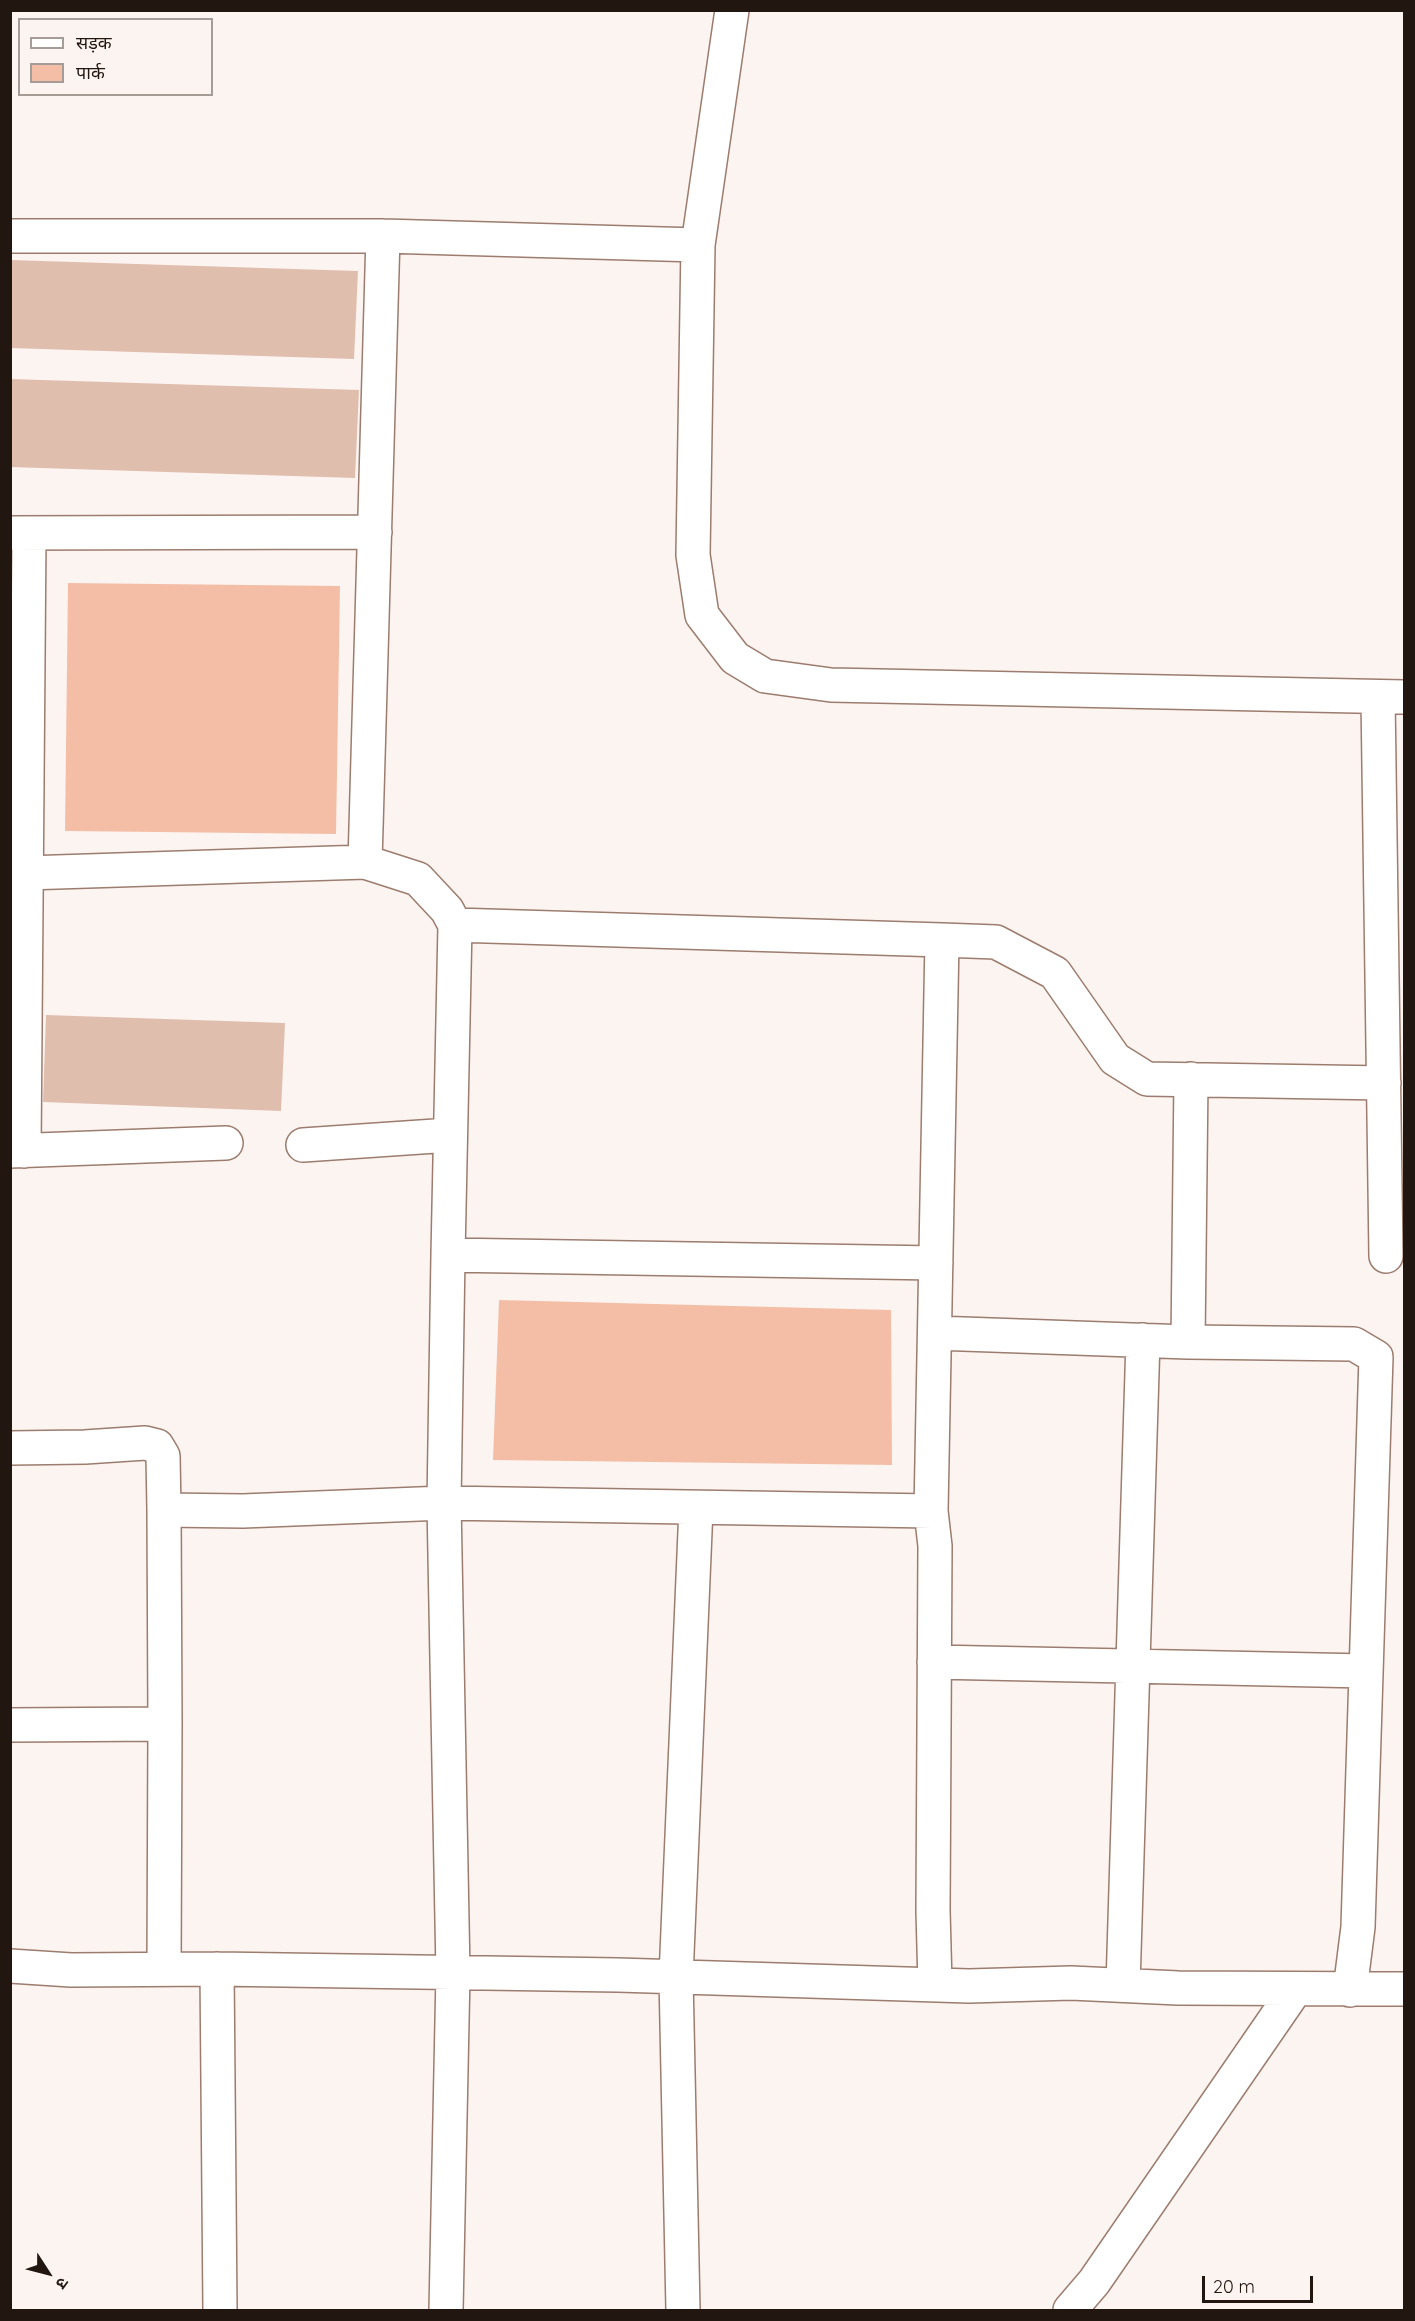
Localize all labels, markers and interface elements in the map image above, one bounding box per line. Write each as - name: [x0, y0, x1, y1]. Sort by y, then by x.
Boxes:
- legend: [18, 18, 213, 96]
- text: सड़क: [76, 31, 112, 54]
- text: पार्क: [76, 61, 105, 84]
- north arrow: [18, 2243, 78, 2303]
- scale bar: [1205, 2264, 1316, 2302]
- text: उ: [52, 2274, 73, 2293]
- text: 20 m: [1213, 2275, 1255, 2298]

